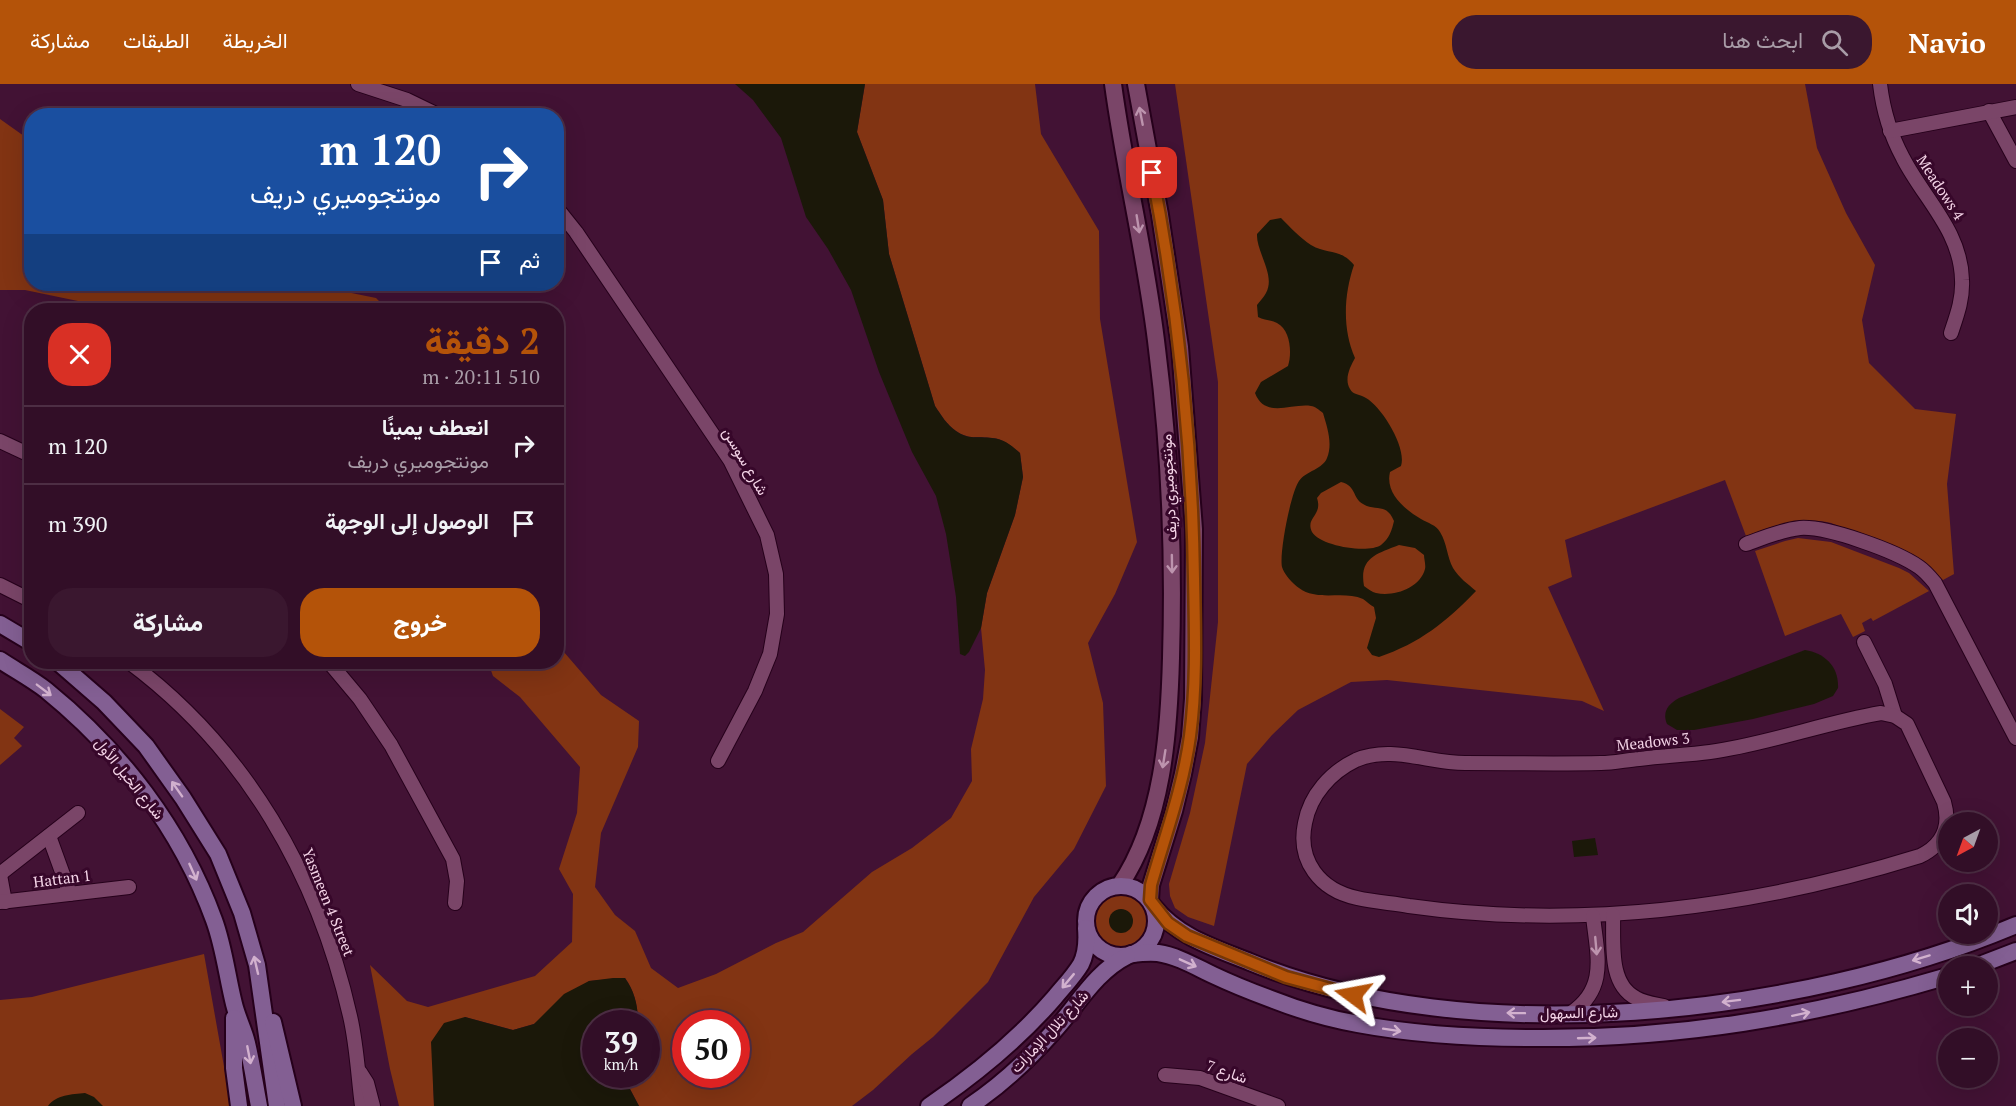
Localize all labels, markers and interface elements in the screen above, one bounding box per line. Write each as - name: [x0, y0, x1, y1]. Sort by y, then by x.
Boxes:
- search box: [1452, 15, 1872, 69]
- text: Navio: [1908, 24, 1986, 61]
- text: ابحث هنا: [1722, 25, 1803, 54]
- text: مشاركة: [30, 26, 90, 54]
- text: الطبقات: [123, 26, 190, 54]
- text: الخريطة: [223, 26, 288, 54]
- icon: search: [1818, 26, 1851, 59]
- one-way arrow: [1135, 107, 1146, 126]
- text: 120 m: [320, 121, 441, 177]
- icon: right: [462, 132, 540, 210]
- pin: [1126, 147, 1177, 198]
- street label: Meadows 4: [1913, 151, 1969, 223]
- icon: arrive: [1135, 156, 1168, 189]
- text: مونتجوميري دريف: [250, 175, 441, 211]
- one-way arrow: [1133, 214, 1144, 234]
- text: ثم: [519, 245, 540, 274]
- icon: arrive: [474, 246, 507, 279]
- text: 2 دقيقة: [425, 317, 540, 364]
- button: close: [48, 323, 111, 386]
- text: 510 m · 20:11: [422, 363, 540, 390]
- text: انعطف يمينًا: [382, 412, 489, 441]
- street label: شارع سوسن: [717, 424, 773, 500]
- icon: right: [507, 429, 540, 462]
- text: 120 m: [48, 431, 108, 460]
- street label: مونتجوميري دريف: [1155, 433, 1185, 541]
- text: مونتجوميري دريف: [348, 447, 489, 474]
- text: الوصول إلى الوجهة: [325, 506, 489, 535]
- icon: arrive: [507, 507, 540, 540]
- text: 390 m: [48, 509, 108, 538]
- one-way arrow: [1166, 554, 1177, 574]
- button: مشاركة: [48, 588, 288, 657]
- button: خروج: [300, 588, 540, 657]
- one-way arrow: [36, 683, 52, 696]
- street label: Meadows 3: [1615, 727, 1691, 755]
- street label: شارع الخيل الأول: [89, 733, 169, 824]
- one-way arrow: [1158, 748, 1169, 768]
- one-way arrow: [171, 781, 183, 797]
- north arrow: [1938, 812, 1998, 872]
- map controls: [1938, 812, 1998, 1088]
- street label: Yasmeen 4 Street: [298, 845, 360, 959]
- one-way arrow: [188, 862, 200, 880]
- street label: Hattan 1: [32, 865, 92, 891]
- button: sound: [1938, 884, 1998, 944]
- one-way arrow: [1591, 936, 1602, 956]
- one-way arrow: [1912, 953, 1931, 964]
- one-way arrow: [250, 956, 262, 975]
- button: +: [1938, 956, 1998, 1016]
- one-way arrow: [1179, 959, 1197, 970]
- position arrow: [1321, 963, 1385, 1027]
- one-way arrow: [1061, 973, 1075, 988]
- street label: شارع تلال الإمارات: [1006, 985, 1094, 1078]
- one-way arrow: [1722, 995, 1741, 1006]
- street label: شارع السهول: [1540, 1001, 1618, 1025]
- one-way arrow: [1506, 1007, 1526, 1019]
- one-way arrow: [1791, 1008, 1811, 1019]
- speed limit sign: 50: [672, 1010, 750, 1088]
- text: 39: [604, 1022, 638, 1062]
- one-way arrow: [1382, 1024, 1402, 1035]
- button: −: [1938, 1028, 1998, 1088]
- one-way arrow: [1576, 1032, 1596, 1044]
- one-way arrow: [244, 1045, 255, 1064]
- text: km/h: [604, 1054, 638, 1074]
- street label: شارع 7: [1203, 1055, 1250, 1089]

